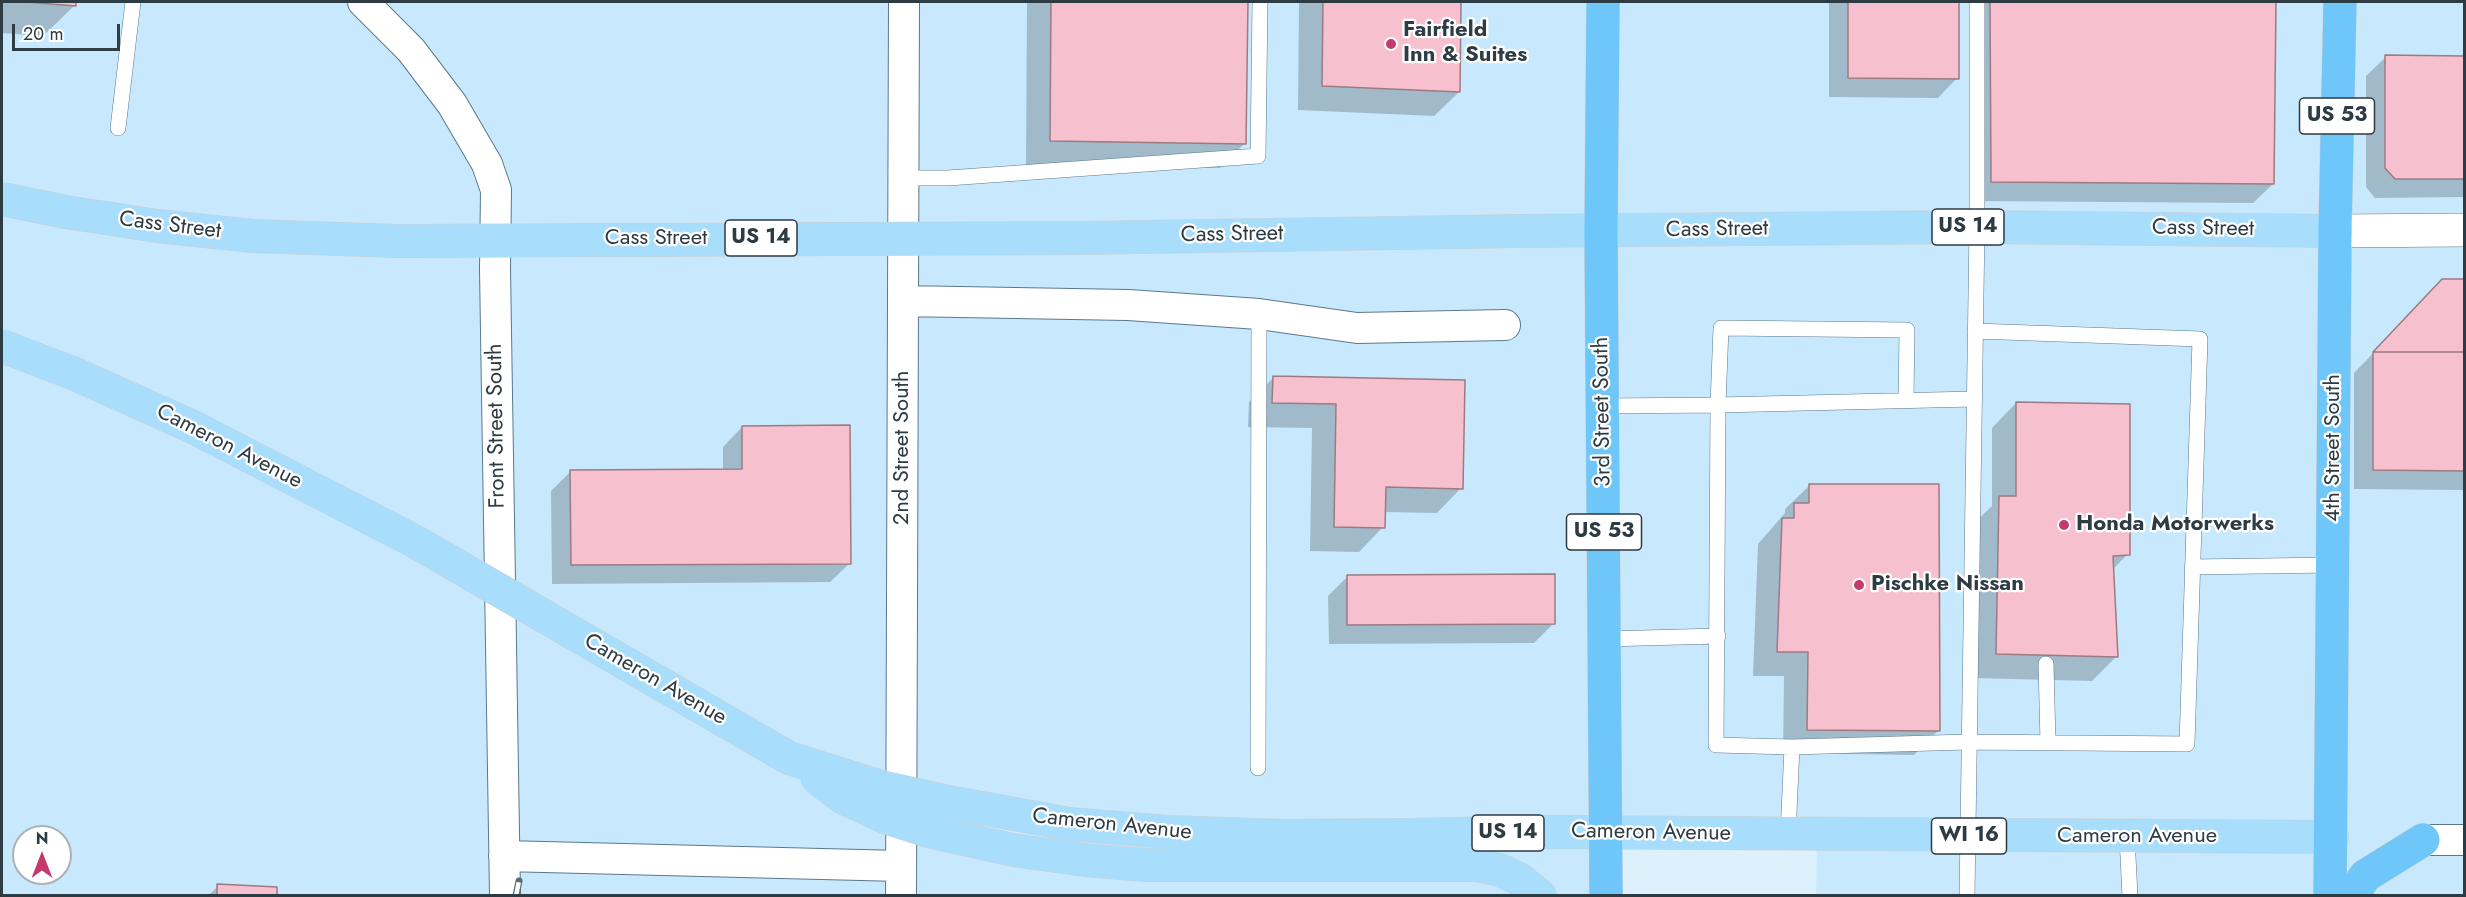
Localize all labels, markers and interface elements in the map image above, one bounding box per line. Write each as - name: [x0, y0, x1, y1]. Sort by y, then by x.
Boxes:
- scale bar: [15, 12, 123, 50]
- place label: Fairfield Inn & Suites: [1403, 18, 1527, 70]
- text: 20 m: [23, 21, 63, 47]
- marker: Fairfield Inn & Suites: [1384, 37, 1398, 51]
- road number: US 53: [2300, 98, 2374, 134]
- street label: Cass Street: [118, 207, 222, 245]
- road number: US 14: [1932, 209, 2004, 245]
- street label: Cass Street: [2152, 215, 2254, 243]
- street label: Cass Street: [1666, 216, 1768, 244]
- road number: US 14: [725, 220, 797, 256]
- street label: Cass Street: [1181, 221, 1283, 249]
- street label: Cass Street: [605, 226, 707, 252]
- street label: 3rd Street South: [1588, 337, 1618, 487]
- street label: Front Street South: [482, 343, 512, 509]
- street label: 2nd Street South: [890, 371, 916, 525]
- street label: 4th Street South: [2321, 374, 2347, 522]
- street label: Cameron Avenue: [152, 399, 306, 495]
- place label: Honda Motorwerks: [2076, 512, 2274, 538]
- road number: US 53: [1566, 514, 1642, 550]
- marker: Honda Motorwerks: [2057, 518, 2071, 532]
- place label: Pischke Nissan: [1871, 572, 2024, 598]
- marker: Pischke Nissan: [1852, 578, 1866, 592]
- street label: Cameron Avenue: [579, 629, 731, 731]
- street label: Cameron Avenue: [1031, 804, 1193, 846]
- road number: US 14: [1472, 815, 1544, 851]
- street label: Cameron Avenue: [1571, 818, 1731, 848]
- road number: WI 16: [1932, 818, 2006, 854]
- street label: Cameron Avenue: [2057, 824, 2217, 850]
- north arrow: [12, 825, 72, 885]
- text: N: [36, 827, 48, 850]

